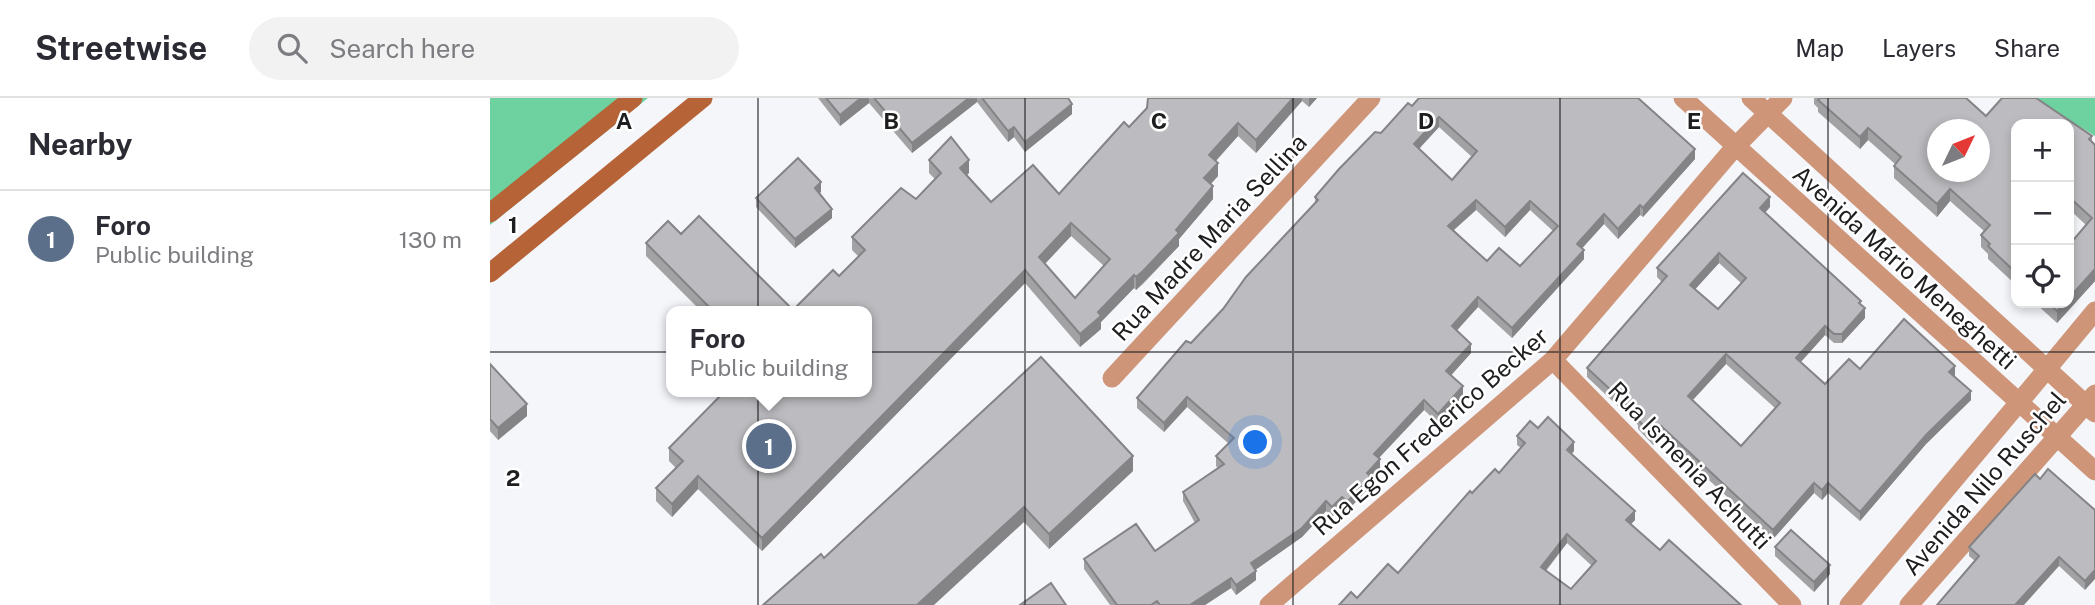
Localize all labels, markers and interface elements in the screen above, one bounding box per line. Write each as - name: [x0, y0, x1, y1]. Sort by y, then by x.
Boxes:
- search box: [249, 17, 739, 80]
- text: Streetwise: [35, 29, 207, 67]
- icon: search: [273, 29, 311, 67]
- text: Search here: [329, 33, 475, 64]
- text: Map: [1795, 34, 1844, 62]
- text: Layers: [1882, 34, 1956, 62]
- text: Share: [1994, 34, 2060, 62]
- text: A: [616, 107, 633, 134]
- text: B: [883, 107, 899, 134]
- text: C: [1151, 107, 1167, 134]
- text: D: [1418, 107, 1434, 134]
- text: E: [1687, 107, 1701, 134]
- north arrow: [1927, 119, 1990, 182]
- map controls: [2011, 119, 2074, 308]
- button: +: [2011, 119, 2074, 182]
- text: Nearby: [28, 126, 132, 162]
- street label: Rua Madre Maria Sellina: [1106, 128, 1312, 346]
- street label: Avenida Mário Meneghetti: [1788, 159, 2022, 375]
- button: −: [2011, 182, 2074, 245]
- text: Foro: [95, 210, 151, 241]
- text: 1: [508, 211, 518, 238]
- text: 1: [46, 226, 56, 253]
- text: 130 m: [399, 226, 462, 253]
- text: Public building: [95, 241, 254, 268]
- button: locate: [2011, 245, 2074, 308]
- popup: [666, 306, 872, 397]
- street label: Rua Egon Frederico Becker: [1307, 321, 1553, 541]
- text: Foro: [690, 323, 746, 354]
- text: Public building: [690, 354, 849, 381]
- street label: Rua Ismenia Achutti: [1603, 375, 1777, 555]
- street label: Avenida Nilo Ruschel: [1897, 385, 2071, 581]
- pin: 1: [746, 420, 792, 472]
- your location: [1238, 425, 1272, 459]
- text: 2: [506, 464, 520, 491]

